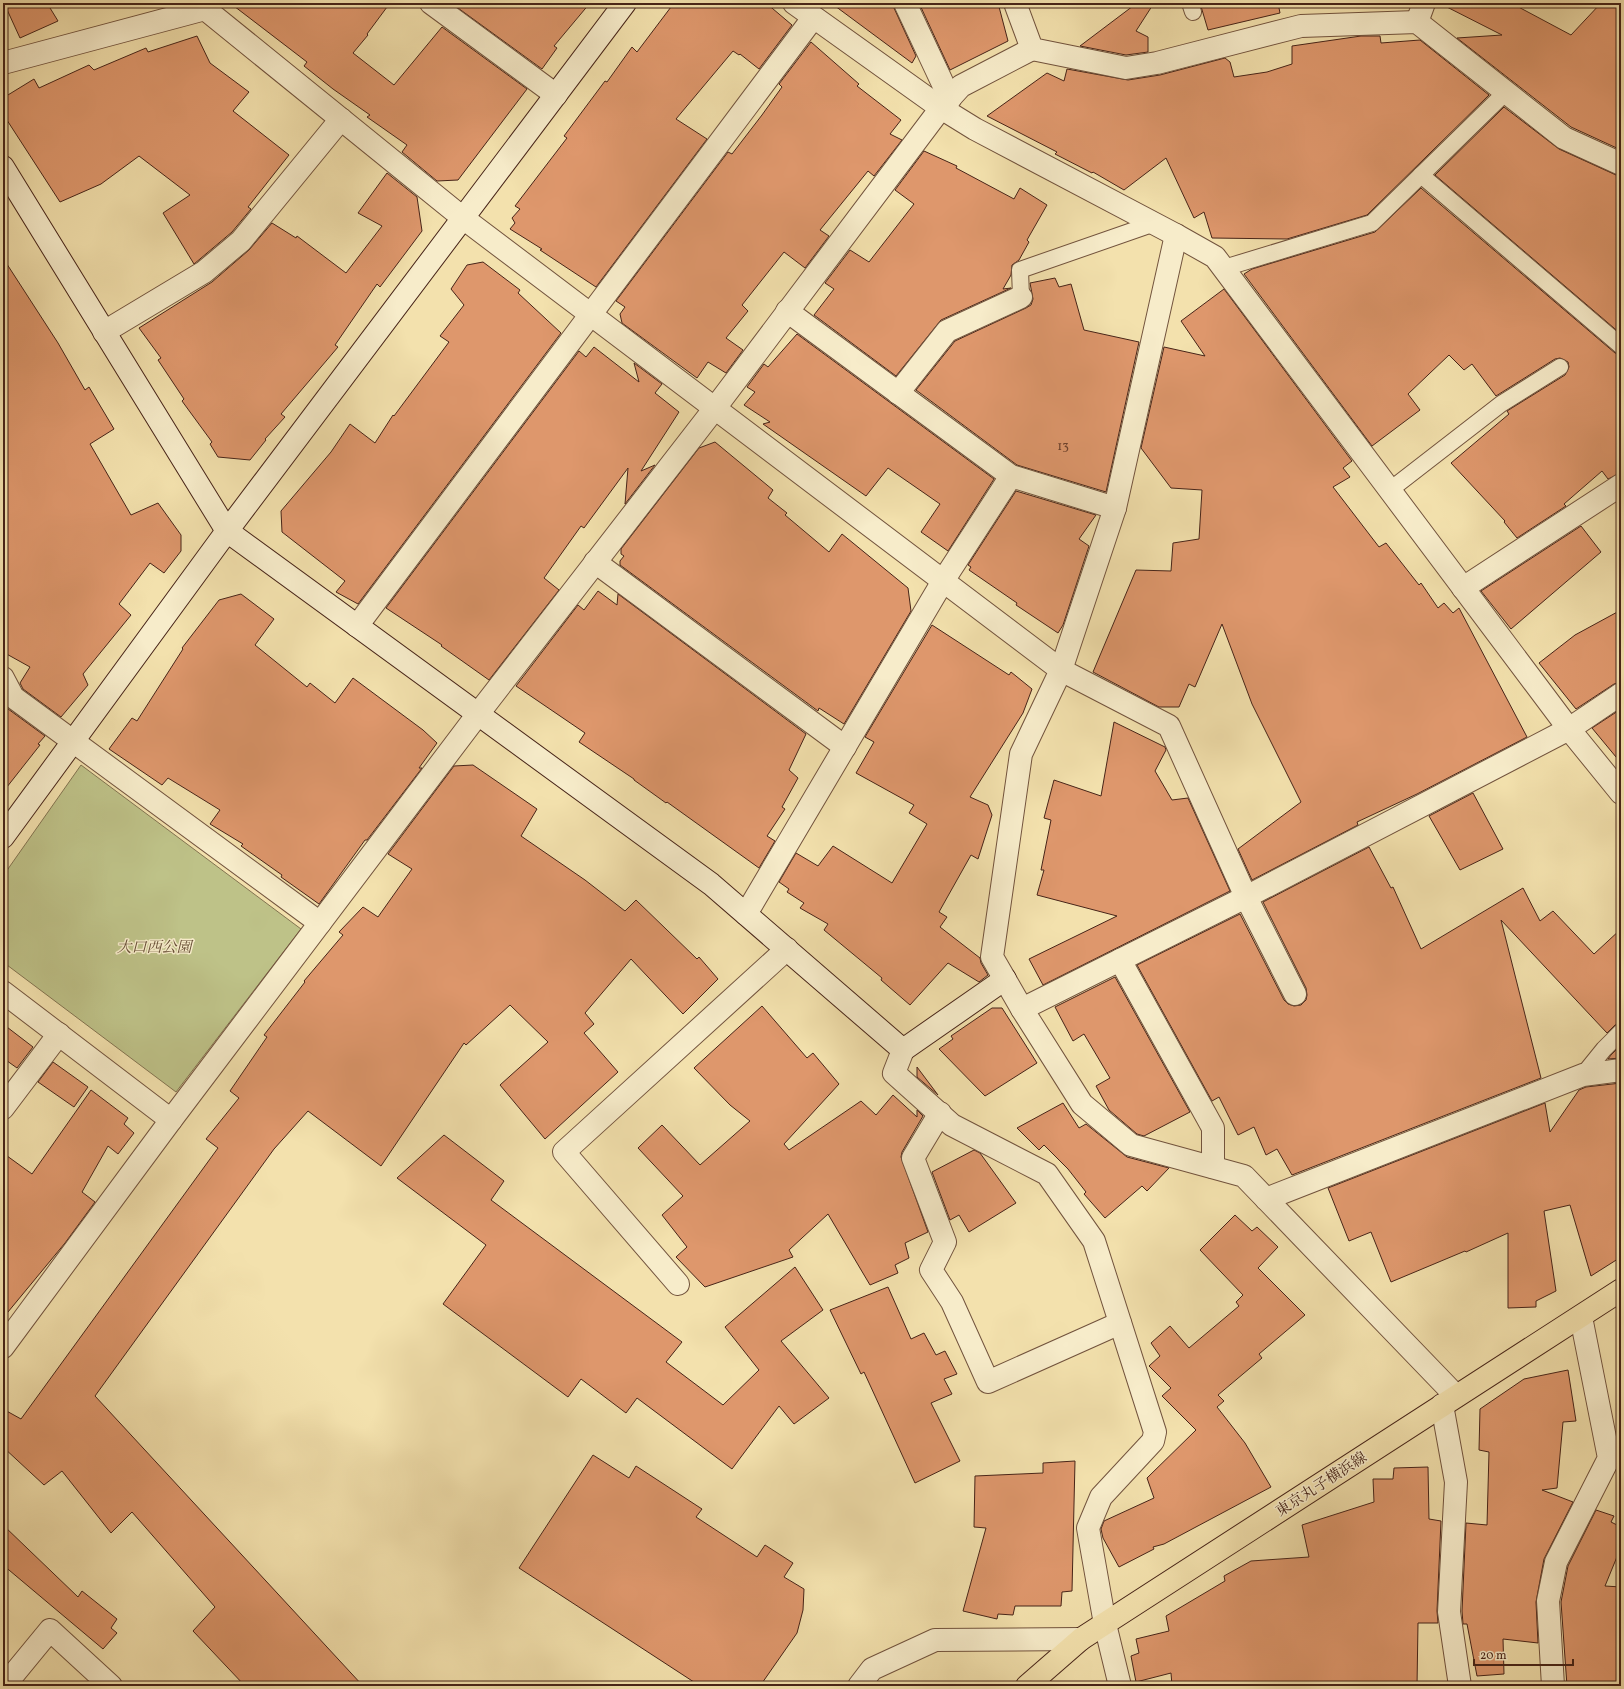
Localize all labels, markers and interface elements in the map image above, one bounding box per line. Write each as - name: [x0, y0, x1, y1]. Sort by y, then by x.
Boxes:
- house number: 13: [1057, 438, 1069, 456]
- park label: 大口西公園: [116, 938, 194, 959]
- street label: 東京丸子横浜線: [1272, 1448, 1372, 1523]
- scale bar: [1474, 1641, 1573, 1667]
- text: 20 m: [1480, 1648, 1507, 1664]

